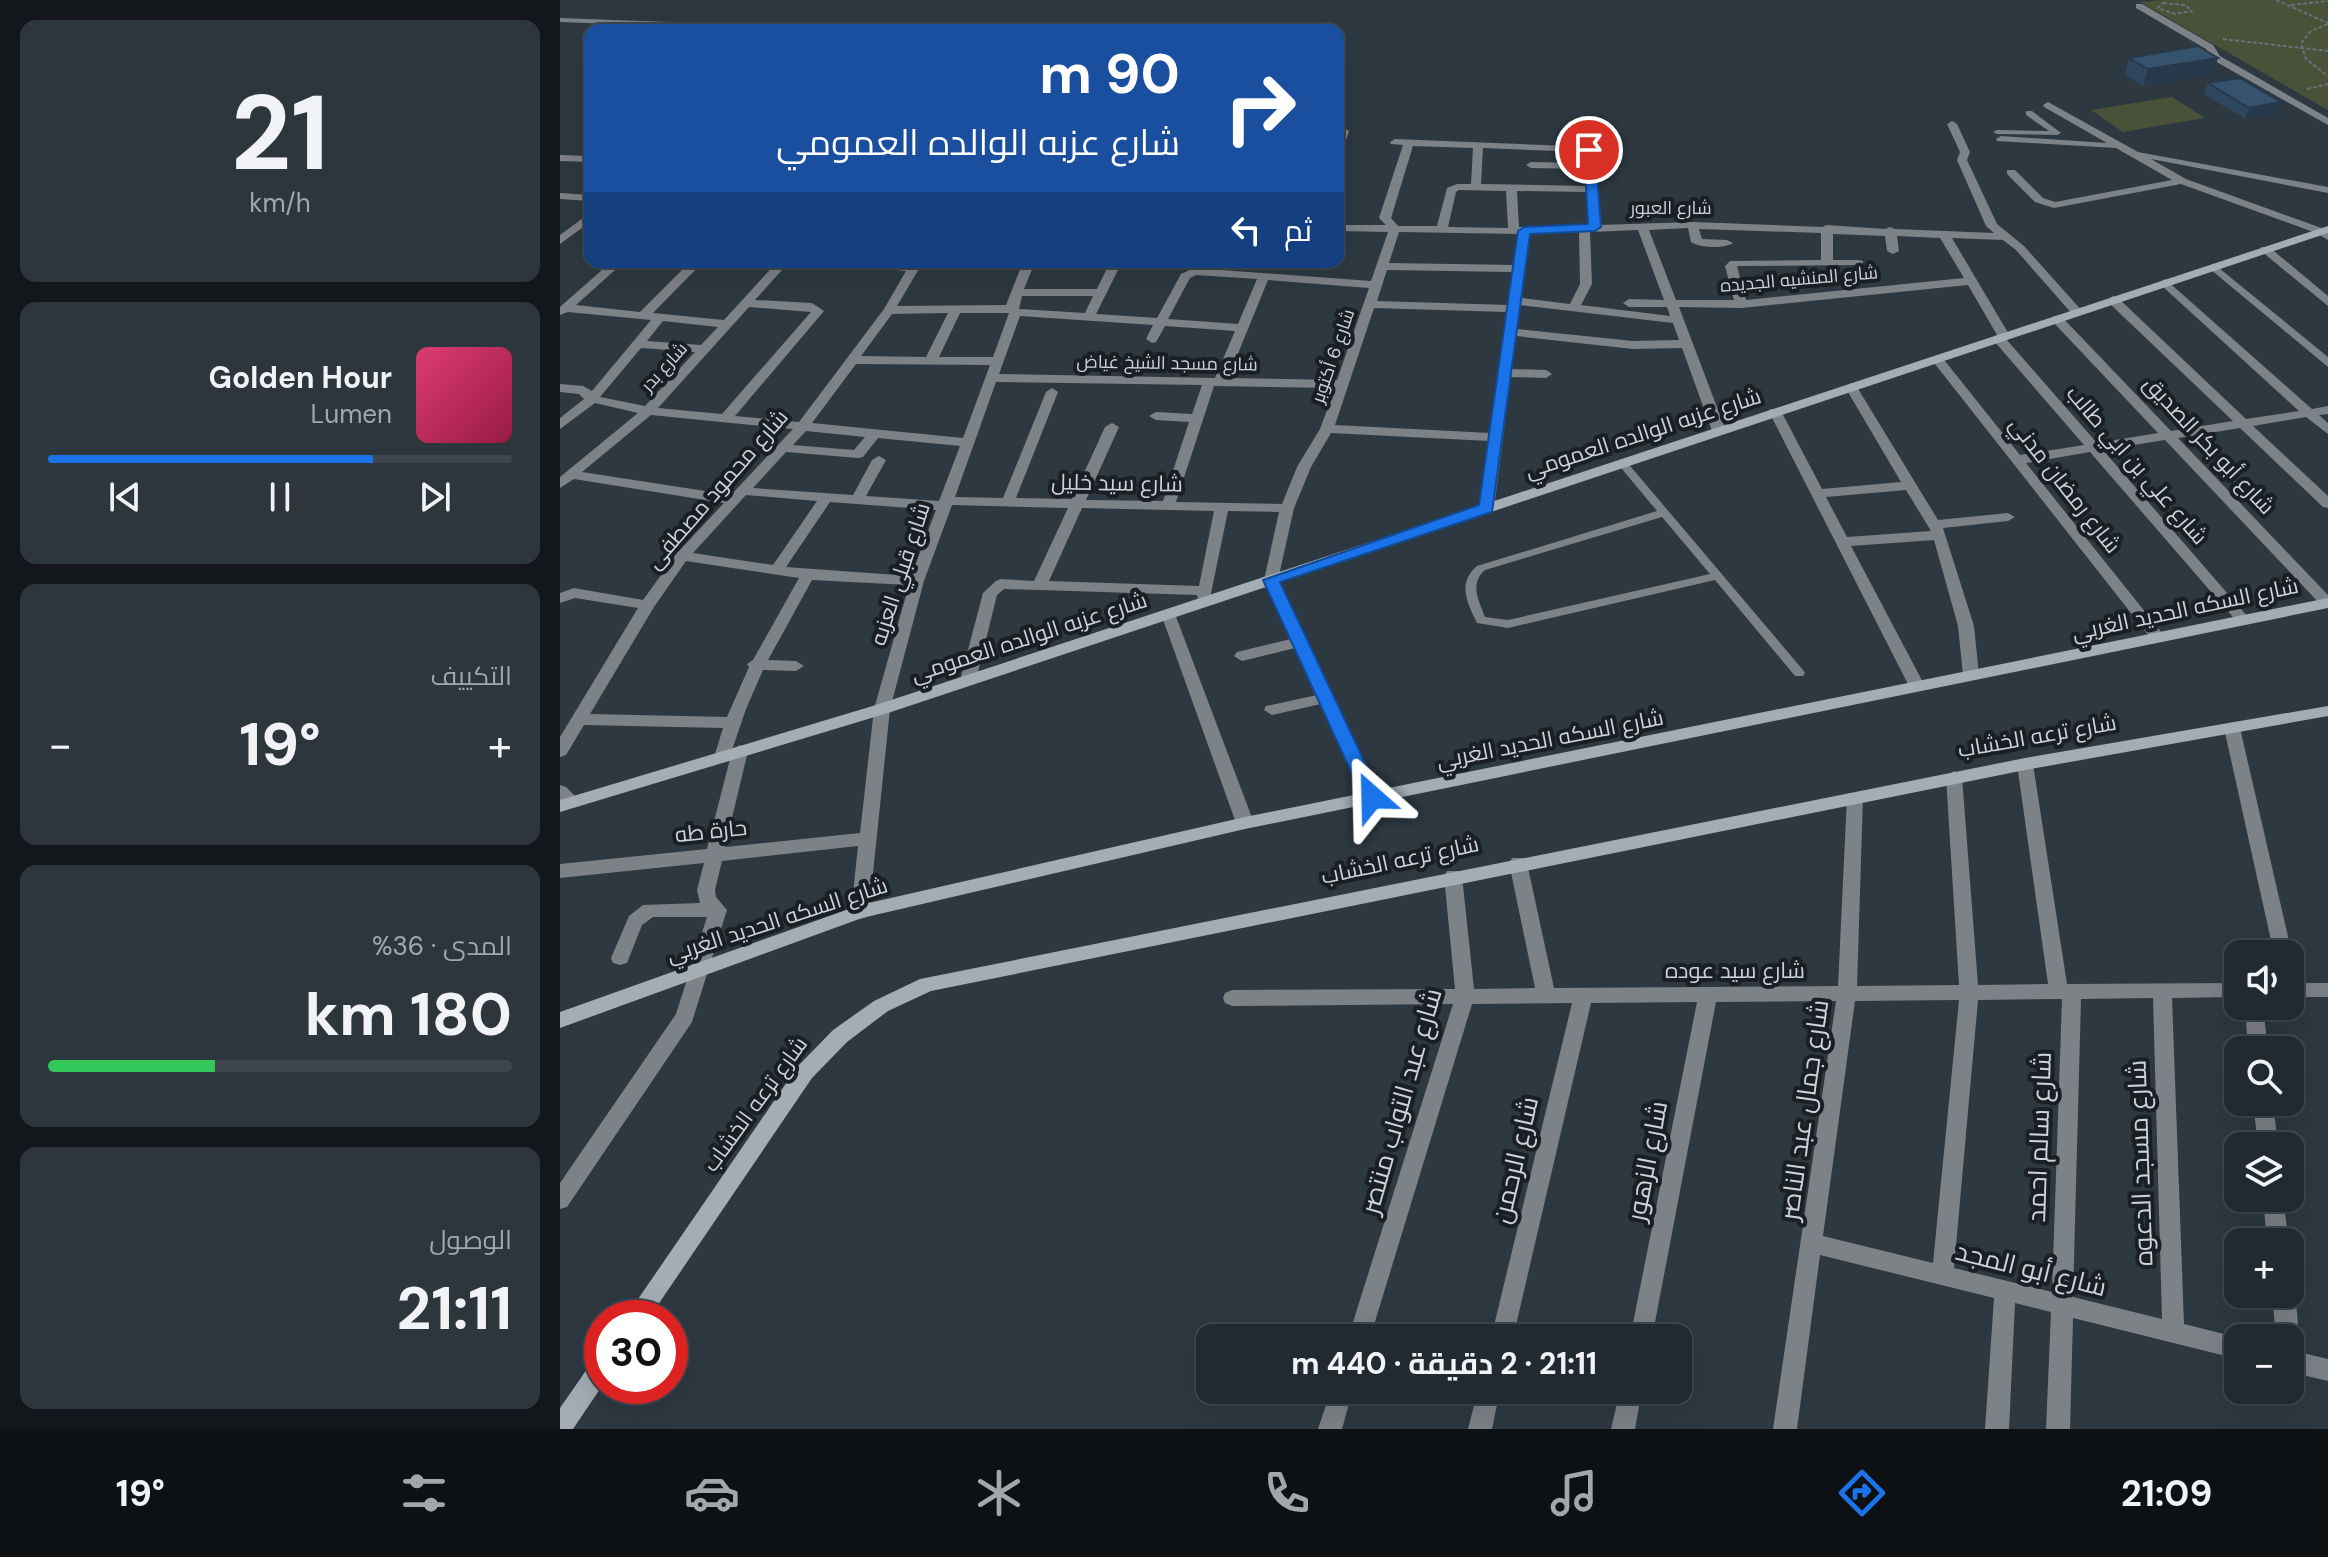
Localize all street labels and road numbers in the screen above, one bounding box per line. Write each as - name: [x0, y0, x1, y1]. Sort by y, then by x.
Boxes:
- street label: شارع العبور: [1629, 196, 1712, 220]
- street label: شارع المنشيه الجديده: [1719, 260, 1879, 298]
- street label: شارع 6 أكتوبر: [1305, 306, 1360, 407]
- street label: شارع بدر: [635, 337, 693, 398]
- street label: شارع مسجد الشيخ غياض: [1076, 349, 1258, 377]
- street label: شارع أبو بكر الصديق: [2137, 369, 2281, 521]
- street label: شارع علي بن ابي طالب: [2058, 379, 2214, 552]
- street label: شارع عزبه الوالده العمومي: [1521, 381, 1765, 487]
- street label: شارع محمود مصطفى: [640, 403, 794, 575]
- street label: شارع رمضان مدني: [2001, 411, 2127, 560]
- street label: شارع سيد خليل: [1051, 467, 1183, 499]
- street label: شارع قبلي العزبه: [863, 499, 939, 650]
- street label: شارع السكه الحديد الغربي: [2069, 571, 2301, 649]
- street label: شارع عزبه الوالده العمومي: [907, 585, 1151, 691]
- street label: شارع السكه الحديد الغربي: [1434, 703, 1666, 777]
- street label: شارع ترعه الخشاب: [1955, 708, 2119, 764]
- street label: حارة طه: [674, 813, 748, 849]
- street label: شارع ترعه الخشاب: [1318, 829, 1482, 891]
- street label: شارع السكه الحديد الغربي: [663, 871, 892, 971]
- street label: شارع سيد عوده: [1665, 956, 1805, 985]
- street label: شارع عبد التواب منتصر: [1352, 984, 1450, 1220]
- street label: شارع جمال عبد الناصر: [1771, 997, 1836, 1225]
- street label: شارع ترعه الخشاب: [696, 1031, 814, 1177]
- street label: شارع سالم احمد: [2019, 1051, 2060, 1223]
- street label: شارع مسجد الدعوه: [2119, 1059, 2161, 1267]
- street label: شارع الرحمن: [1484, 1093, 1546, 1227]
- street label: شارع الزهور: [1618, 1098, 1675, 1226]
- street label: شارع أبو المجد: [1952, 1234, 2110, 1304]

